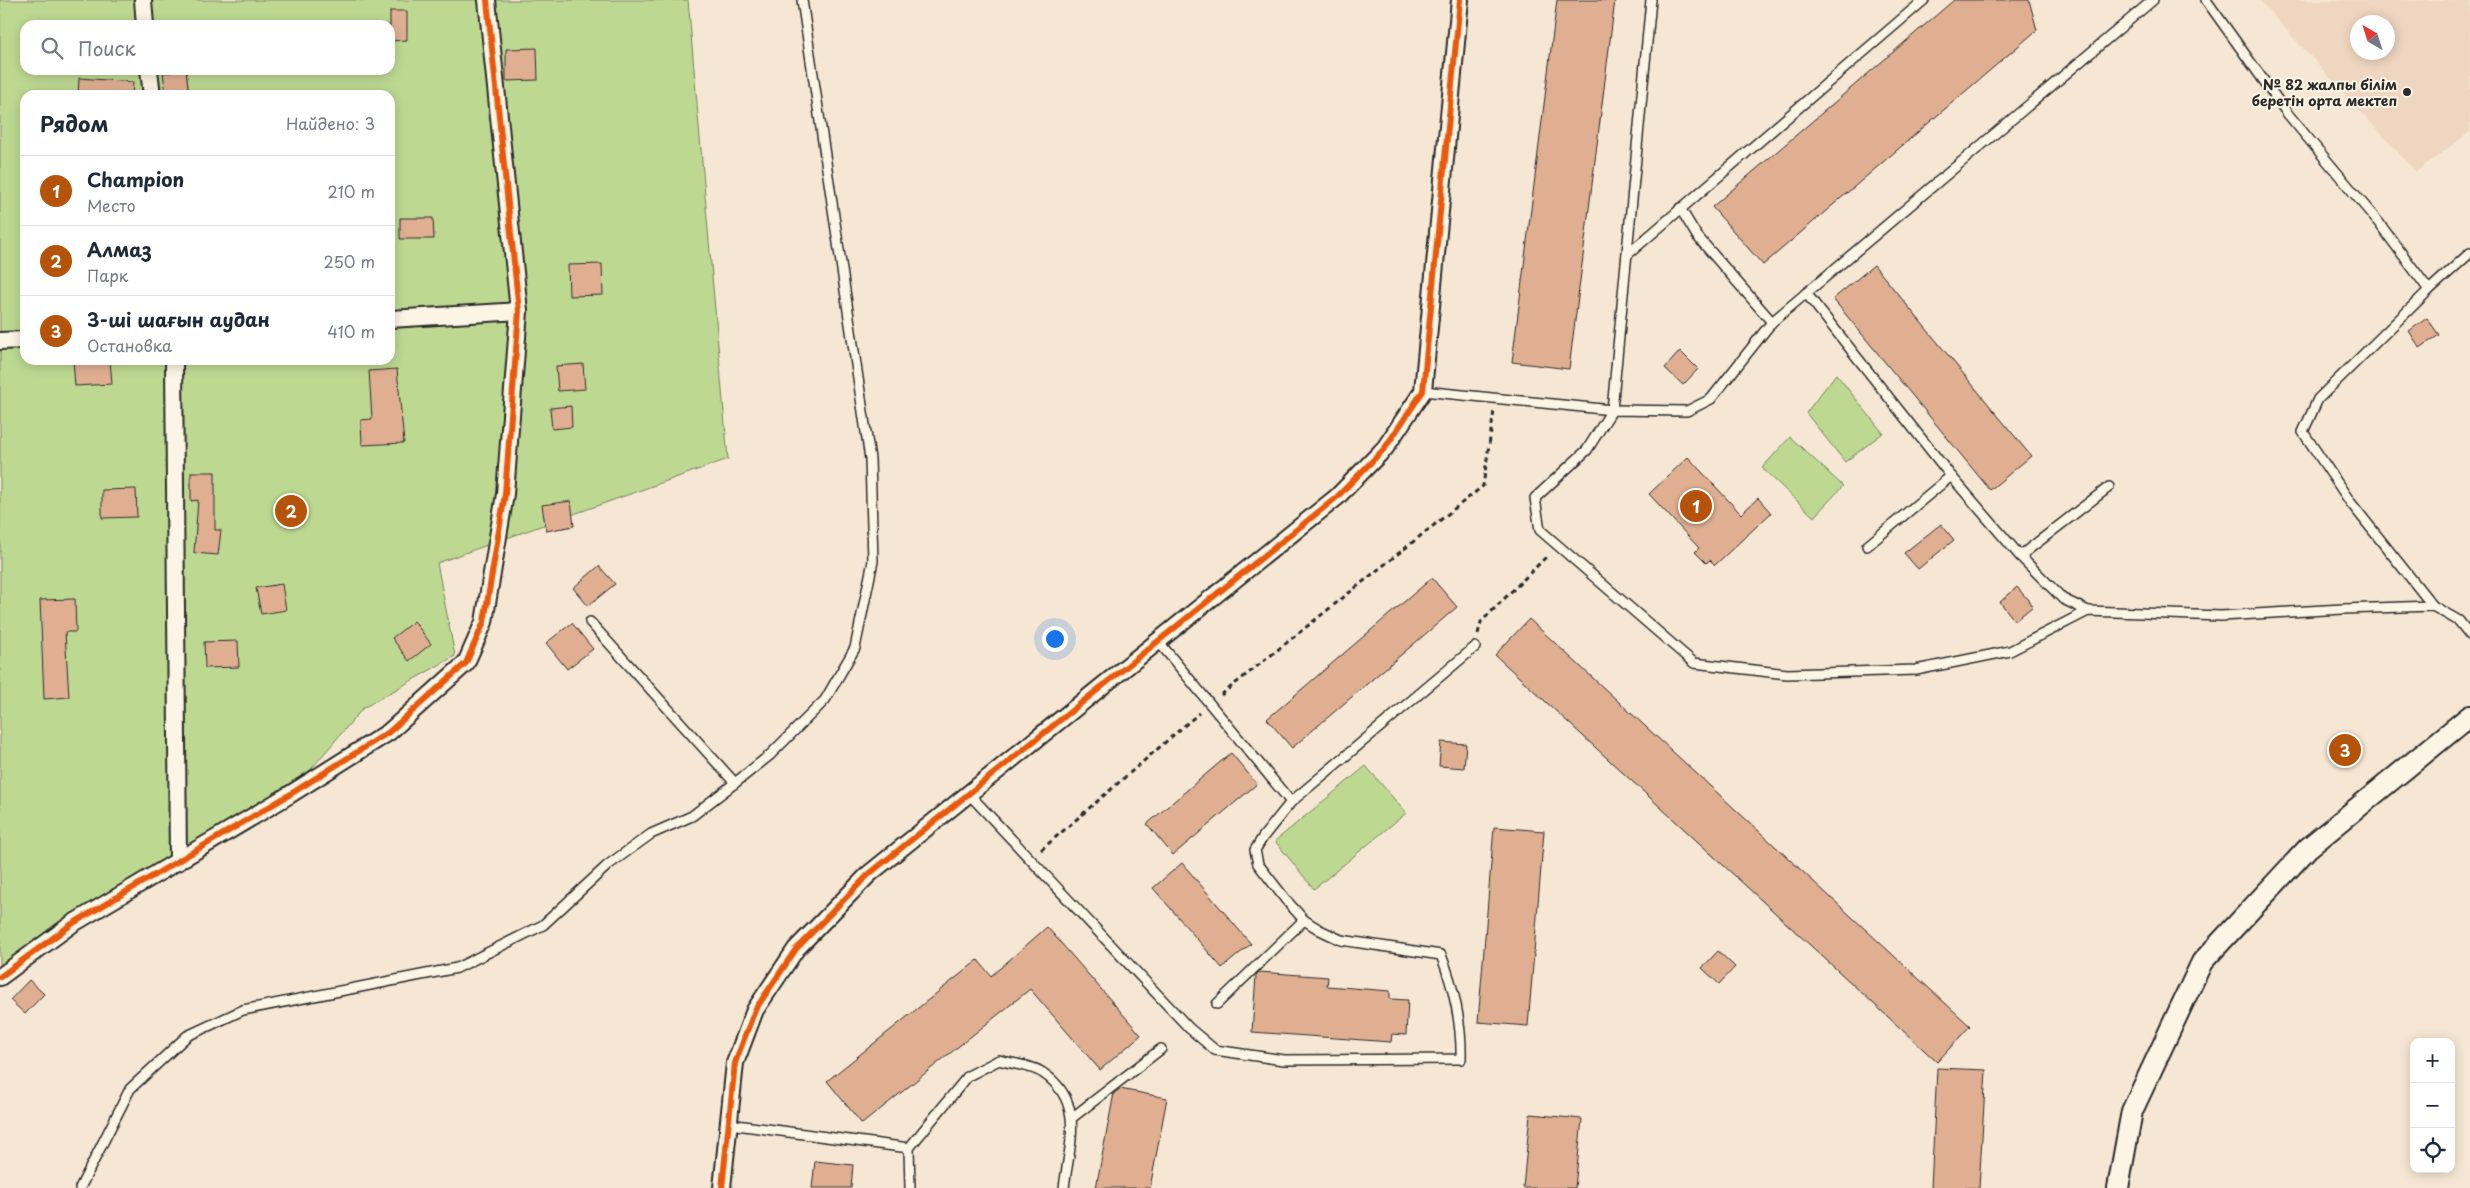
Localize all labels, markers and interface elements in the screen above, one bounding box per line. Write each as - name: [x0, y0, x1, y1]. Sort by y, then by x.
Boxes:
- north arrow: [2350, 15, 2395, 60]
- search box: [20, 20, 395, 75]
- icon: search: [38, 34, 66, 62]
- text: Поиск: [78, 34, 136, 62]
- place label: № 82 жалпы білім беретін орта мектеп: [2252, 74, 2397, 111]
- marker: № 82 жалпы білім беретін орта мектеп: [2401, 86, 2413, 98]
- text: Рядом: [40, 107, 108, 139]
- text: Найдено: 3: [286, 111, 375, 135]
- text: Champion: [87, 165, 184, 193]
- text: 1: [52, 179, 60, 203]
- text: 210 m: [327, 179, 375, 203]
- text: Место: [87, 193, 136, 217]
- text: Алмаз: [87, 235, 152, 263]
- text: 2: [50, 249, 62, 273]
- text: 250 m: [324, 249, 375, 273]
- text: Парк: [87, 263, 128, 287]
- text: 3-ші шағын аудан: [87, 305, 270, 333]
- text: 3: [51, 319, 61, 343]
- text: 410 m: [327, 319, 375, 343]
- text: Остановка: [87, 333, 172, 357]
- pin: 1: [1680, 487, 1712, 525]
- pin: 2: [275, 492, 307, 530]
- your location: [1042, 626, 1068, 652]
- pin: 3: [2329, 731, 2361, 769]
- map controls: [2410, 1038, 2455, 1173]
- button: +: [2410, 1038, 2455, 1083]
- button: −: [2410, 1083, 2455, 1128]
- button: locate: [2410, 1128, 2455, 1173]

